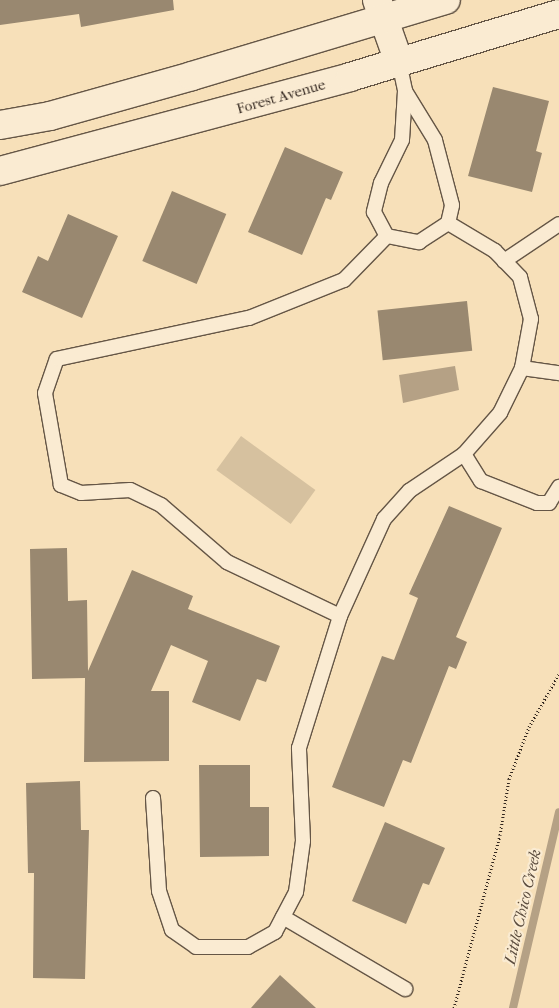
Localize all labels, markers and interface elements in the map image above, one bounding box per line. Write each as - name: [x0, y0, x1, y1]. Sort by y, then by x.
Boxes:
- street label: Forest Avenue: [234, 76, 328, 118]
- water label: Little Chico Creek: [500, 848, 546, 966]

